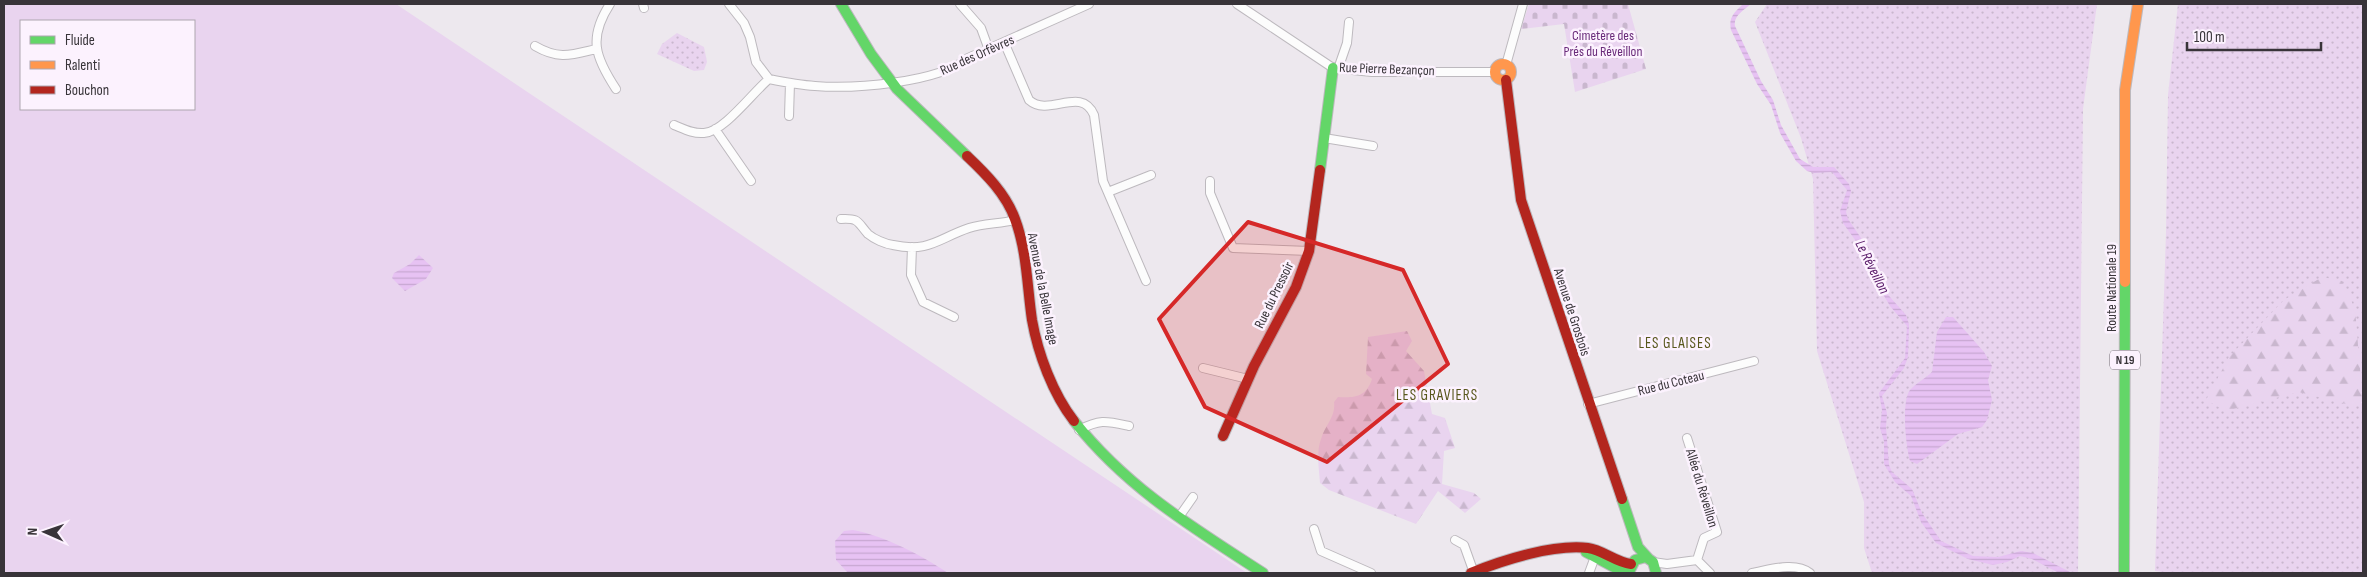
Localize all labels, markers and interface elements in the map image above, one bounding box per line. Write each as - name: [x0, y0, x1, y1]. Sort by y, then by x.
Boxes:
- legend: [20, 20, 195, 110]
- scale bar: [2187, 20, 2321, 52]
- park label: Cimetère des Prés du Réveillon: [1564, 27, 1642, 60]
- text: 100 m: [2194, 28, 2225, 47]
- text: Fluide: [65, 31, 95, 50]
- street label: Rue des Orfèvres: [937, 31, 1017, 79]
- text: Ralenti: [65, 56, 100, 75]
- street label: Rue Pierre Bezançon: [1339, 59, 1435, 79]
- text: Bouchon: [65, 81, 109, 100]
- street label: Avenue de la Belle Image: [1024, 231, 1062, 346]
- water label: Le Réveillon: [1850, 237, 1894, 297]
- street label: Route Nationale 19: [2103, 244, 2120, 332]
- street label: Rue du Pressoir: [1251, 259, 1297, 331]
- street label: Avenue de Grosbois: [1550, 265, 1594, 358]
- district label: LES GLAISES: [1638, 334, 1712, 353]
- road number: N 19: [2110, 350, 2140, 370]
- street label: Rue du Coteau: [1636, 367, 1706, 399]
- district label: LES GRAVIERS: [1396, 386, 1478, 405]
- street label: Allée du Réveillon: [1682, 446, 1722, 529]
- north arrow: [20, 507, 70, 557]
- text: N: [24, 528, 41, 536]

